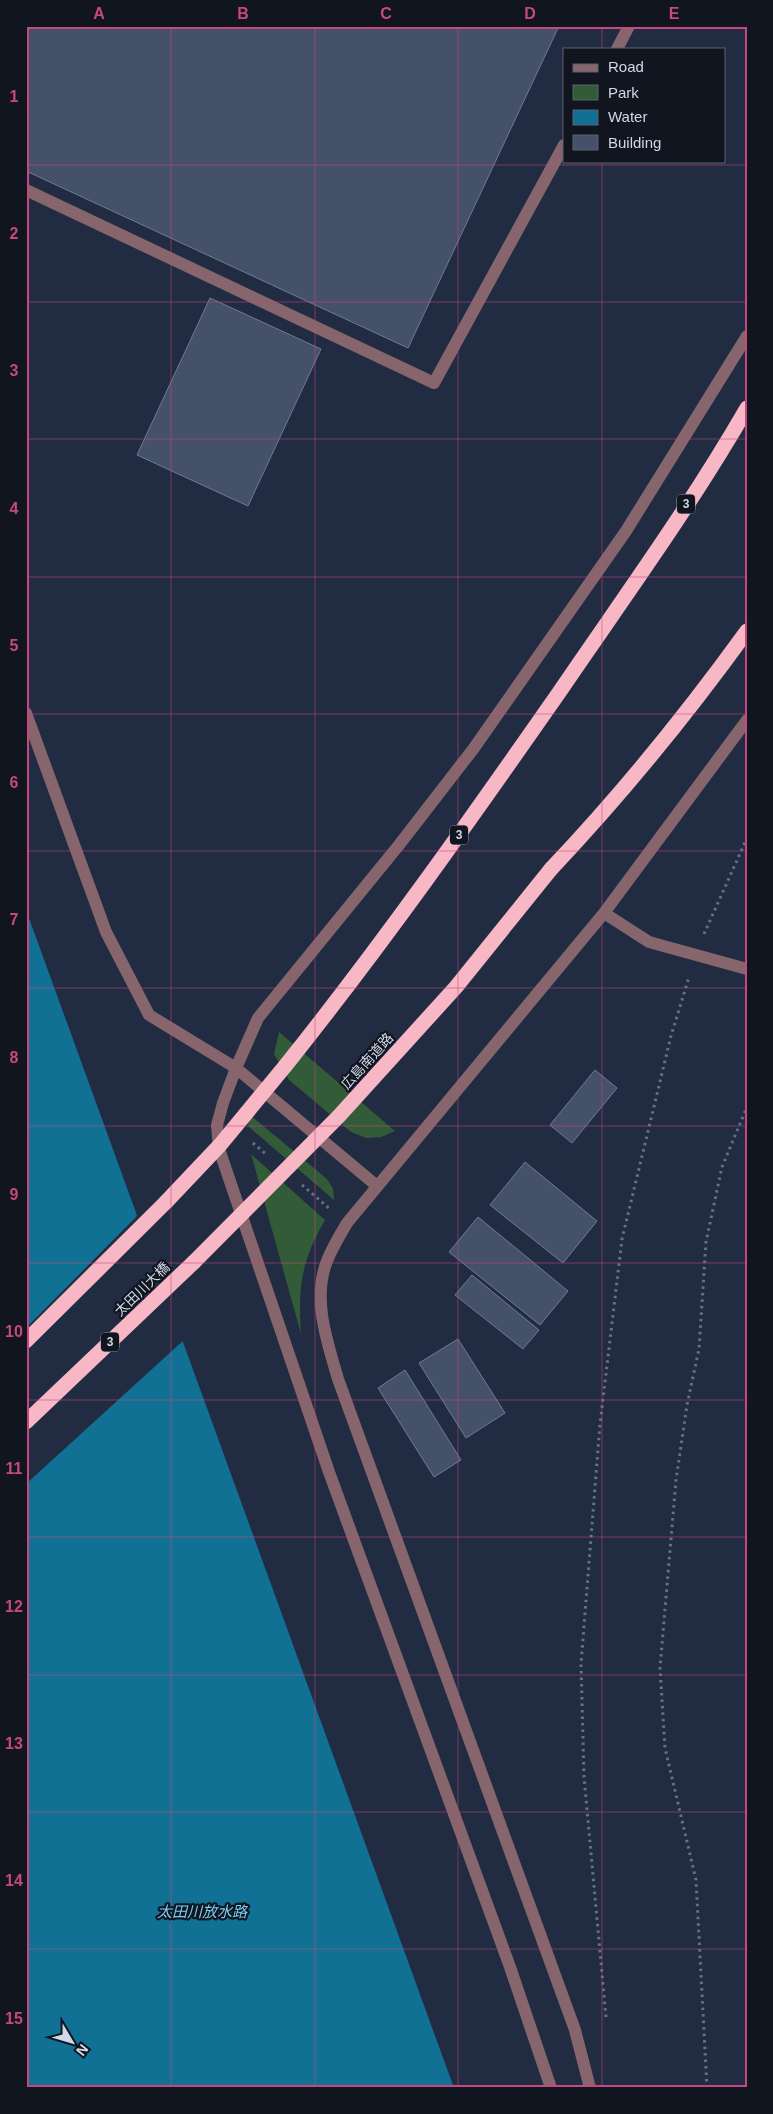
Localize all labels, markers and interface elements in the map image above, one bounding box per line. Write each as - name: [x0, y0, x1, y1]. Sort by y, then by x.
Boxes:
- text: A: [93, 5, 105, 22]
- text: B: [237, 5, 249, 22]
- text: C: [380, 5, 392, 22]
- text: D: [524, 5, 536, 22]
- text: E: [669, 5, 680, 22]
- legend: [563, 48, 726, 162]
- text: Road: [608, 58, 644, 75]
- text: Park: [608, 84, 639, 101]
- text: 1: [10, 88, 19, 105]
- text: Water: [608, 108, 647, 125]
- text: Building: [608, 134, 661, 151]
- text: 2: [10, 225, 19, 242]
- text: 3: [10, 362, 19, 379]
- road number: 3: [677, 494, 695, 514]
- text: 4: [10, 500, 19, 517]
- text: 5: [10, 637, 19, 654]
- text: 6: [10, 774, 19, 791]
- road number: 3: [450, 826, 468, 844]
- text: 7: [10, 911, 19, 928]
- street label: 広島南道路: [338, 1030, 396, 1092]
- text: 8: [10, 1049, 19, 1066]
- text: 9: [10, 1186, 19, 1203]
- street label: 太田川大橋: [111, 1259, 173, 1319]
- text: 10: [5, 1323, 23, 1340]
- road number: 3: [101, 1332, 119, 1351]
- text: 11: [6, 1460, 23, 1477]
- text: 12: [5, 1598, 23, 1615]
- text: 13: [5, 1735, 23, 1752]
- text: 14: [5, 1872, 23, 1889]
- water label: 太田川放水路: [157, 1903, 249, 1920]
- text: 15: [5, 2010, 23, 2027]
- north arrow: [48, 2016, 98, 2066]
- text: N: [73, 2041, 92, 2059]

